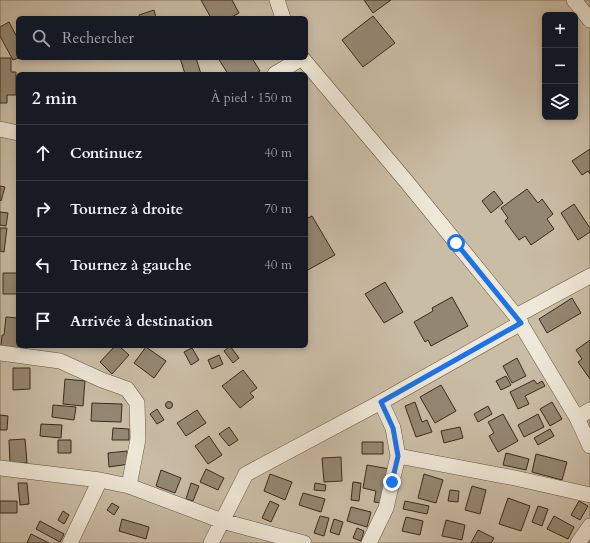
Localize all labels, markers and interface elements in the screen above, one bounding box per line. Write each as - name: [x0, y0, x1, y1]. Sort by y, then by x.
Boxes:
- map controls: [542, 12, 578, 120]
- button: +: [542, 12, 578, 48]
- search box: [16, 16, 308, 60]
- icon: search: [30, 27, 52, 49]
- text: Rechercher: [62, 28, 134, 48]
- button: −: [542, 48, 578, 84]
- button: layers: [542, 84, 578, 120]
- text: 2 min: [32, 87, 77, 110]
- text: À pied · 150 m: [211, 89, 292, 107]
- icon: ahead: [32, 142, 54, 164]
- text: Continuez: [70, 143, 142, 163]
- text: 40 m: [264, 144, 292, 162]
- icon: right: [32, 198, 54, 220]
- text: Tournez à droite: [70, 199, 183, 219]
- text: 70 m: [264, 200, 292, 218]
- route start: [447, 234, 465, 252]
- icon: left: [32, 254, 54, 276]
- text: Tournez à gauche: [70, 255, 192, 275]
- text: 40 m: [264, 256, 292, 274]
- icon: arrive: [32, 310, 54, 332]
- text: Arrivée à destination: [70, 311, 213, 331]
- route end: [383, 473, 401, 491]

